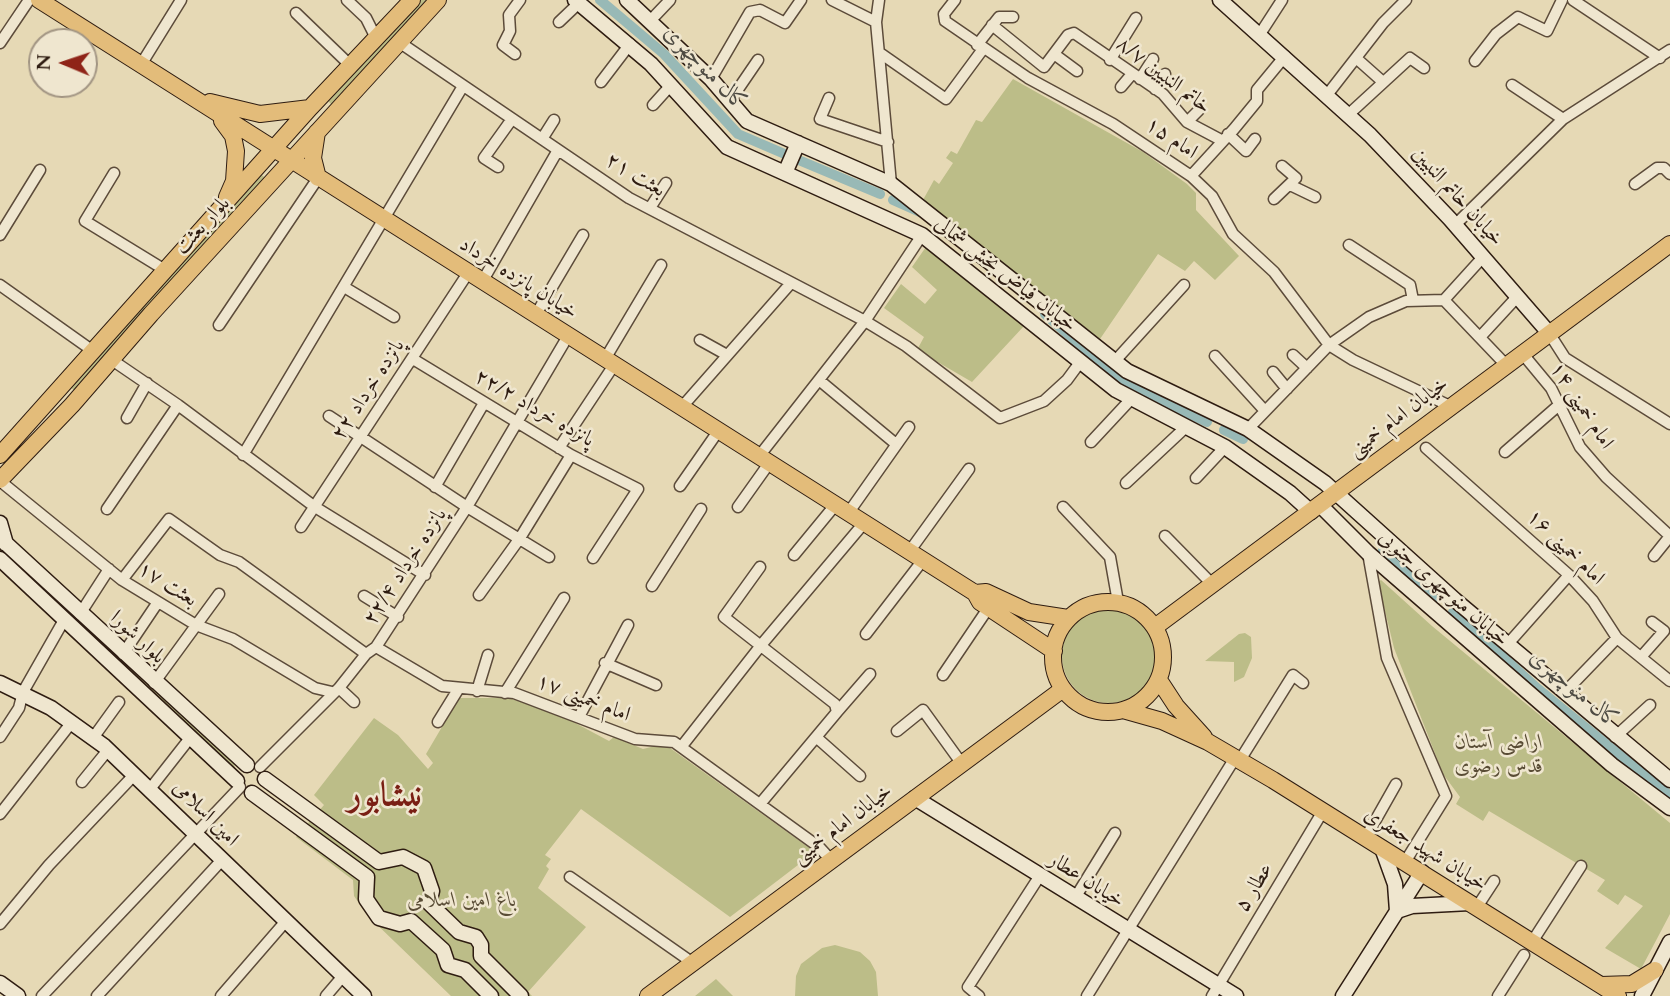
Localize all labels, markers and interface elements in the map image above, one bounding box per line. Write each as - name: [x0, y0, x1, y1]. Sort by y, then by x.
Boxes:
- water label: کال منوچهری: [657, 20, 753, 118]
- north arrow: [28, 28, 98, 98]
- street label: خاتم النبیین ۸/۷: [1111, 32, 1215, 120]
- text: N: [31, 54, 57, 71]
- street label: امام ۱۵: [1140, 113, 1202, 165]
- street label: خیابان خاتم النبیین: [1406, 142, 1508, 252]
- street label: بعثت ۲۱: [600, 148, 670, 204]
- street label: بلوار بعثت: [170, 192, 236, 260]
- street label: خیابان فیاض بخش شمالی: [929, 212, 1081, 338]
- street label: خیابان پانزده خرداد: [454, 233, 582, 325]
- street label: پانزده خرداد ۲۲: [327, 335, 411, 445]
- street label: امام خمینی ۱۴: [1544, 358, 1618, 454]
- street label: پانزده خرداد ۲۲/۲: [470, 365, 598, 453]
- street label: خیابان امام خمینی: [1344, 372, 1454, 464]
- street label: پانزده خرداد ۲۲/۴: [359, 504, 453, 630]
- street label: امام خمینی ۱۶: [1521, 505, 1609, 591]
- street label: خیابان منوچهری جنوبی: [1373, 525, 1513, 653]
- street label: بعثت ۱۷: [133, 557, 201, 613]
- street label: بلوار شورا: [104, 606, 170, 670]
- water label: کال منوچهری: [1523, 644, 1625, 736]
- street label: امام خمینی ۱۷: [532, 670, 634, 728]
- park label: اراضی آستان قدس رضوی: [1454, 730, 1544, 780]
- street label: امین اسلامی: [167, 776, 243, 852]
- district label: نیشابور: [347, 776, 423, 818]
- street label: خیابان امام خمینی: [788, 779, 898, 871]
- street label: خیابان شهید جعفری: [1359, 802, 1491, 898]
- street label: خیابان عطار: [1043, 848, 1129, 914]
- street label: عطار ۵: [1231, 859, 1279, 917]
- park label: باغ امین اسلامی: [407, 888, 517, 914]

